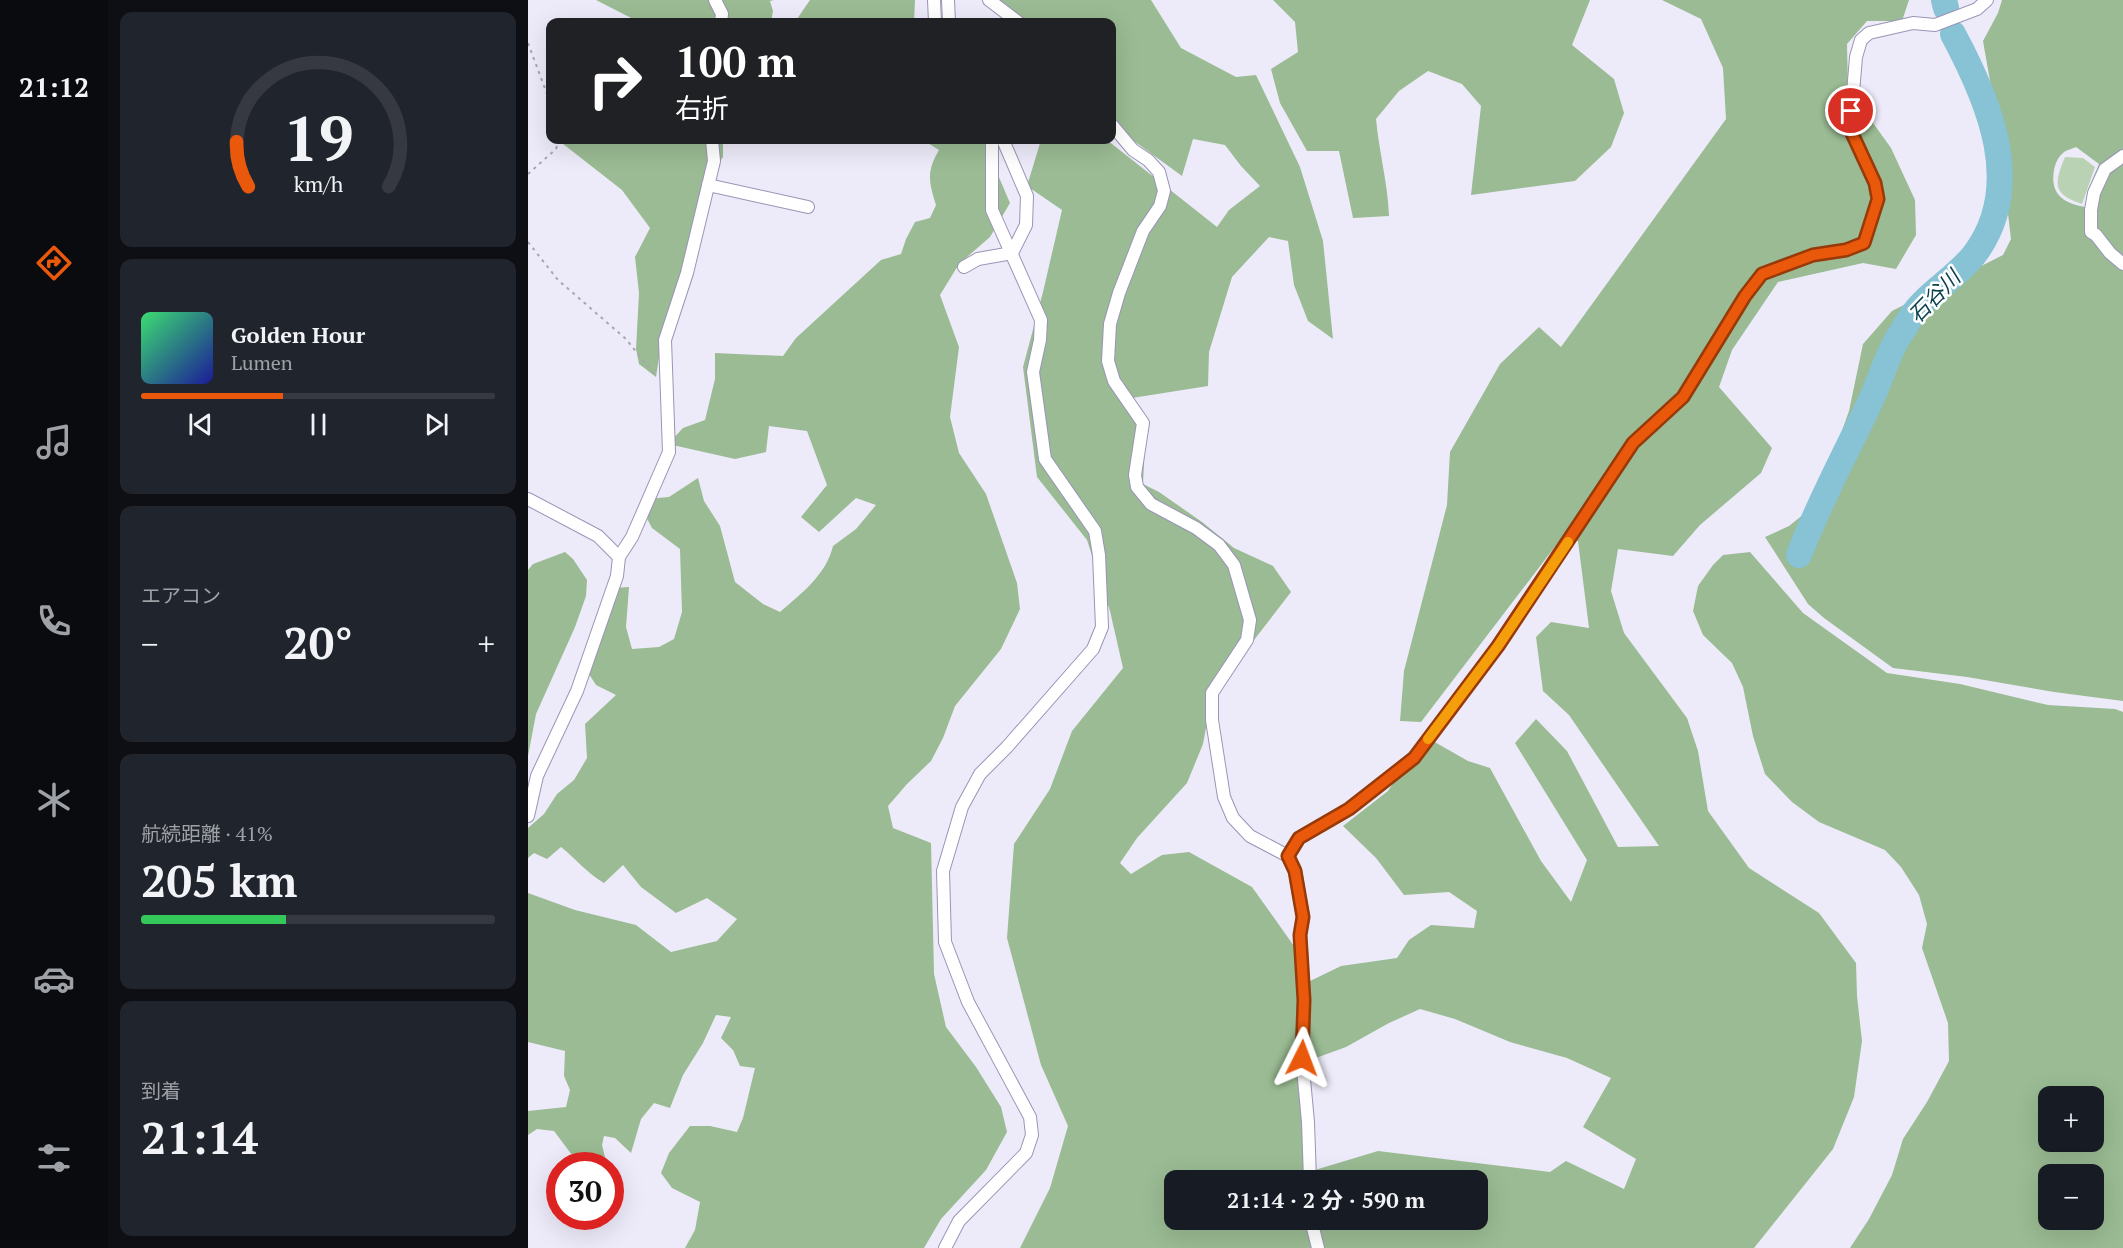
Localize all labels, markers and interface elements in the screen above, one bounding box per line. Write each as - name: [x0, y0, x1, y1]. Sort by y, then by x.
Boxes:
- text: 100 m: [675, 33, 796, 89]
- icon: right: [576, 42, 654, 120]
- text: 21:12: [19, 69, 89, 105]
- pin: [1825, 85, 1876, 136]
- text: 右折: [675, 90, 729, 126]
- icon: arrive: [1834, 94, 1867, 127]
- text: 19: [283, 96, 353, 179]
- text: km/h: [293, 170, 343, 198]
- icon: directions: [33, 242, 75, 284]
- water label: 石谷川: [1902, 262, 1967, 328]
- text: Golden Hour: [231, 320, 365, 349]
- text: Lumen: [231, 349, 293, 376]
- icon: previous: [184, 408, 217, 441]
- icon: pause: [302, 408, 335, 441]
- icon: next: [420, 408, 453, 441]
- icon: music: [33, 421, 75, 463]
- text: エアコン: [141, 582, 221, 609]
- icon: phone: [33, 600, 75, 642]
- text: 20°: [283, 612, 353, 672]
- text: −: [141, 622, 159, 665]
- text: +: [477, 622, 495, 665]
- icon: climate: [33, 779, 75, 821]
- text: 航続距離 · 41%: [141, 820, 273, 847]
- text: 205 km: [141, 850, 297, 910]
- icon: car: [33, 958, 75, 1000]
- position arrow: [1270, 1026, 1334, 1090]
- text: 到着: [141, 1077, 181, 1104]
- map controls: [2038, 1086, 2104, 1230]
- button: +: [2038, 1086, 2104, 1152]
- text: 21:14: [141, 1107, 258, 1167]
- icon: filters: [33, 1137, 75, 1179]
- speed limit sign: 30: [546, 1152, 624, 1230]
- button: −: [2038, 1164, 2104, 1230]
- text: 21:14 · 2 分 · 590 m: [1227, 1185, 1425, 1214]

